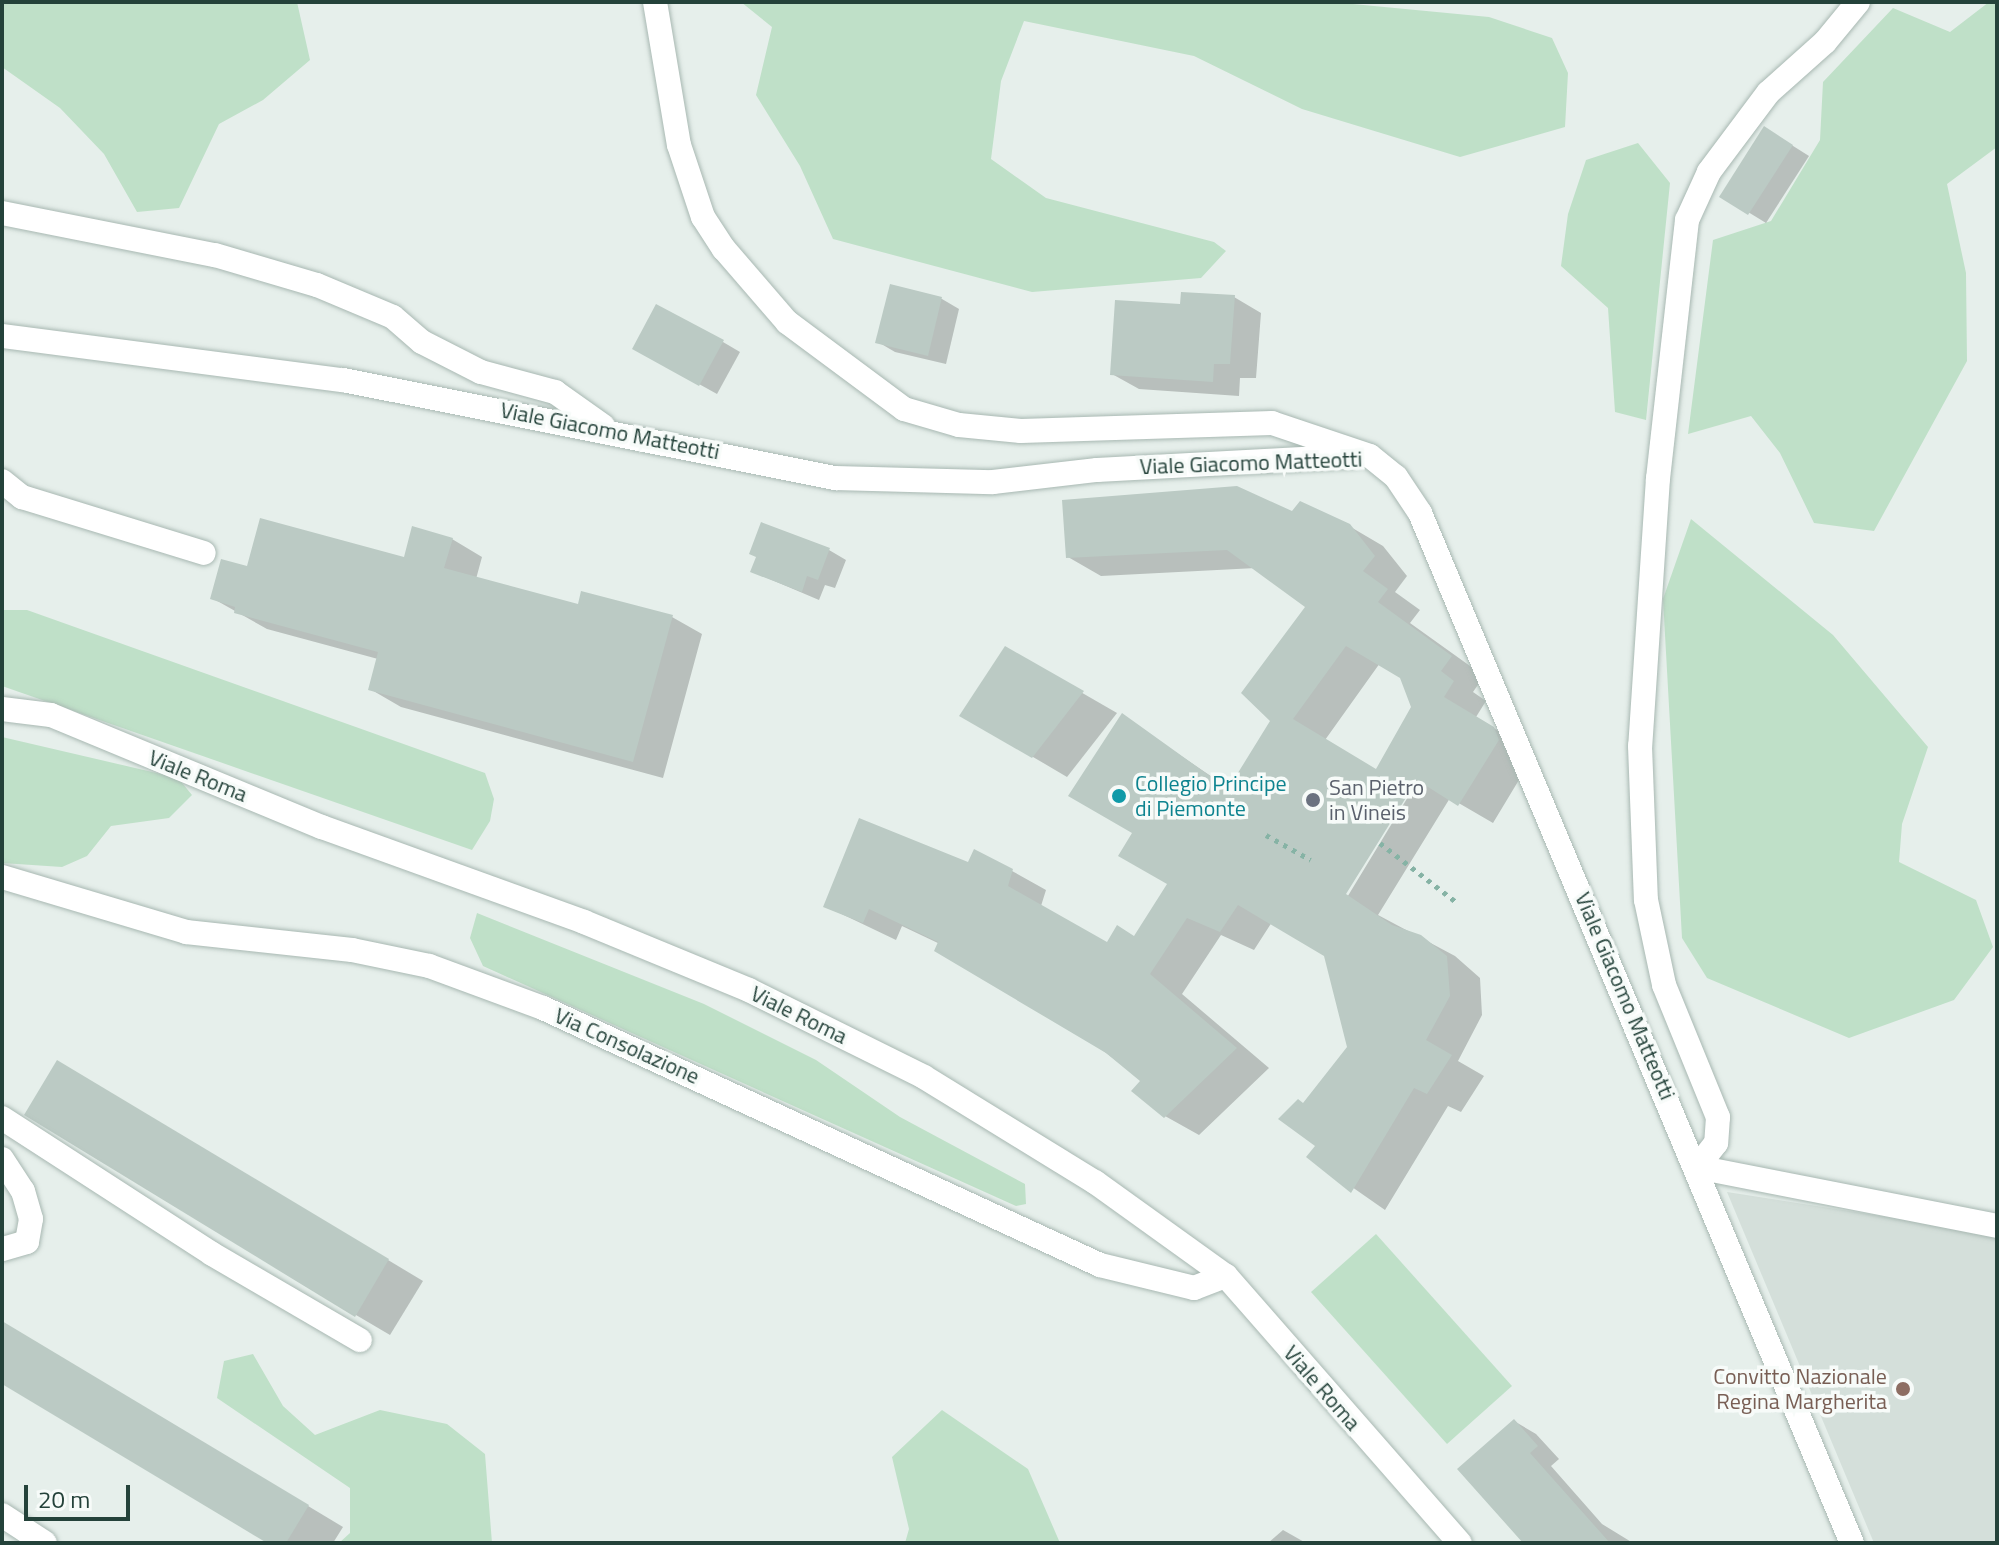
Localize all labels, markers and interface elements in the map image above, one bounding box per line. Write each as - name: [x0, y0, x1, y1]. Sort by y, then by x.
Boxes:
- street label: Viale Giacomo Matteotti: [498, 397, 722, 465]
- street label: Viale Giacomo Matteotti: [1139, 446, 1363, 480]
- street label: Viale Roma: [145, 744, 251, 808]
- place label: Collegio Principe di Piemonte: [1135, 770, 1287, 822]
- place label: San Pietro in Vineis: [1329, 774, 1424, 826]
- marker: Collegio Principe di Piemonte: [1110, 787, 1128, 805]
- marker: San Pietro in Vineis: [1304, 791, 1322, 809]
- street label: Viale Giacomo Matteotti: [1569, 888, 1681, 1104]
- street label: Viale Roma: [746, 980, 852, 1050]
- street label: Via Consolazione: [550, 1002, 704, 1090]
- street label: Viale Roma: [1278, 1340, 1366, 1436]
- place label: Convitto Nazionale Regina Margherita: [1713, 1363, 1887, 1414]
- marker: Convitto Nazionale Regina Margherita: [1894, 1380, 1912, 1398]
- scale bar: [28, 1469, 134, 1519]
- text: 20 m: [38, 1481, 90, 1517]

